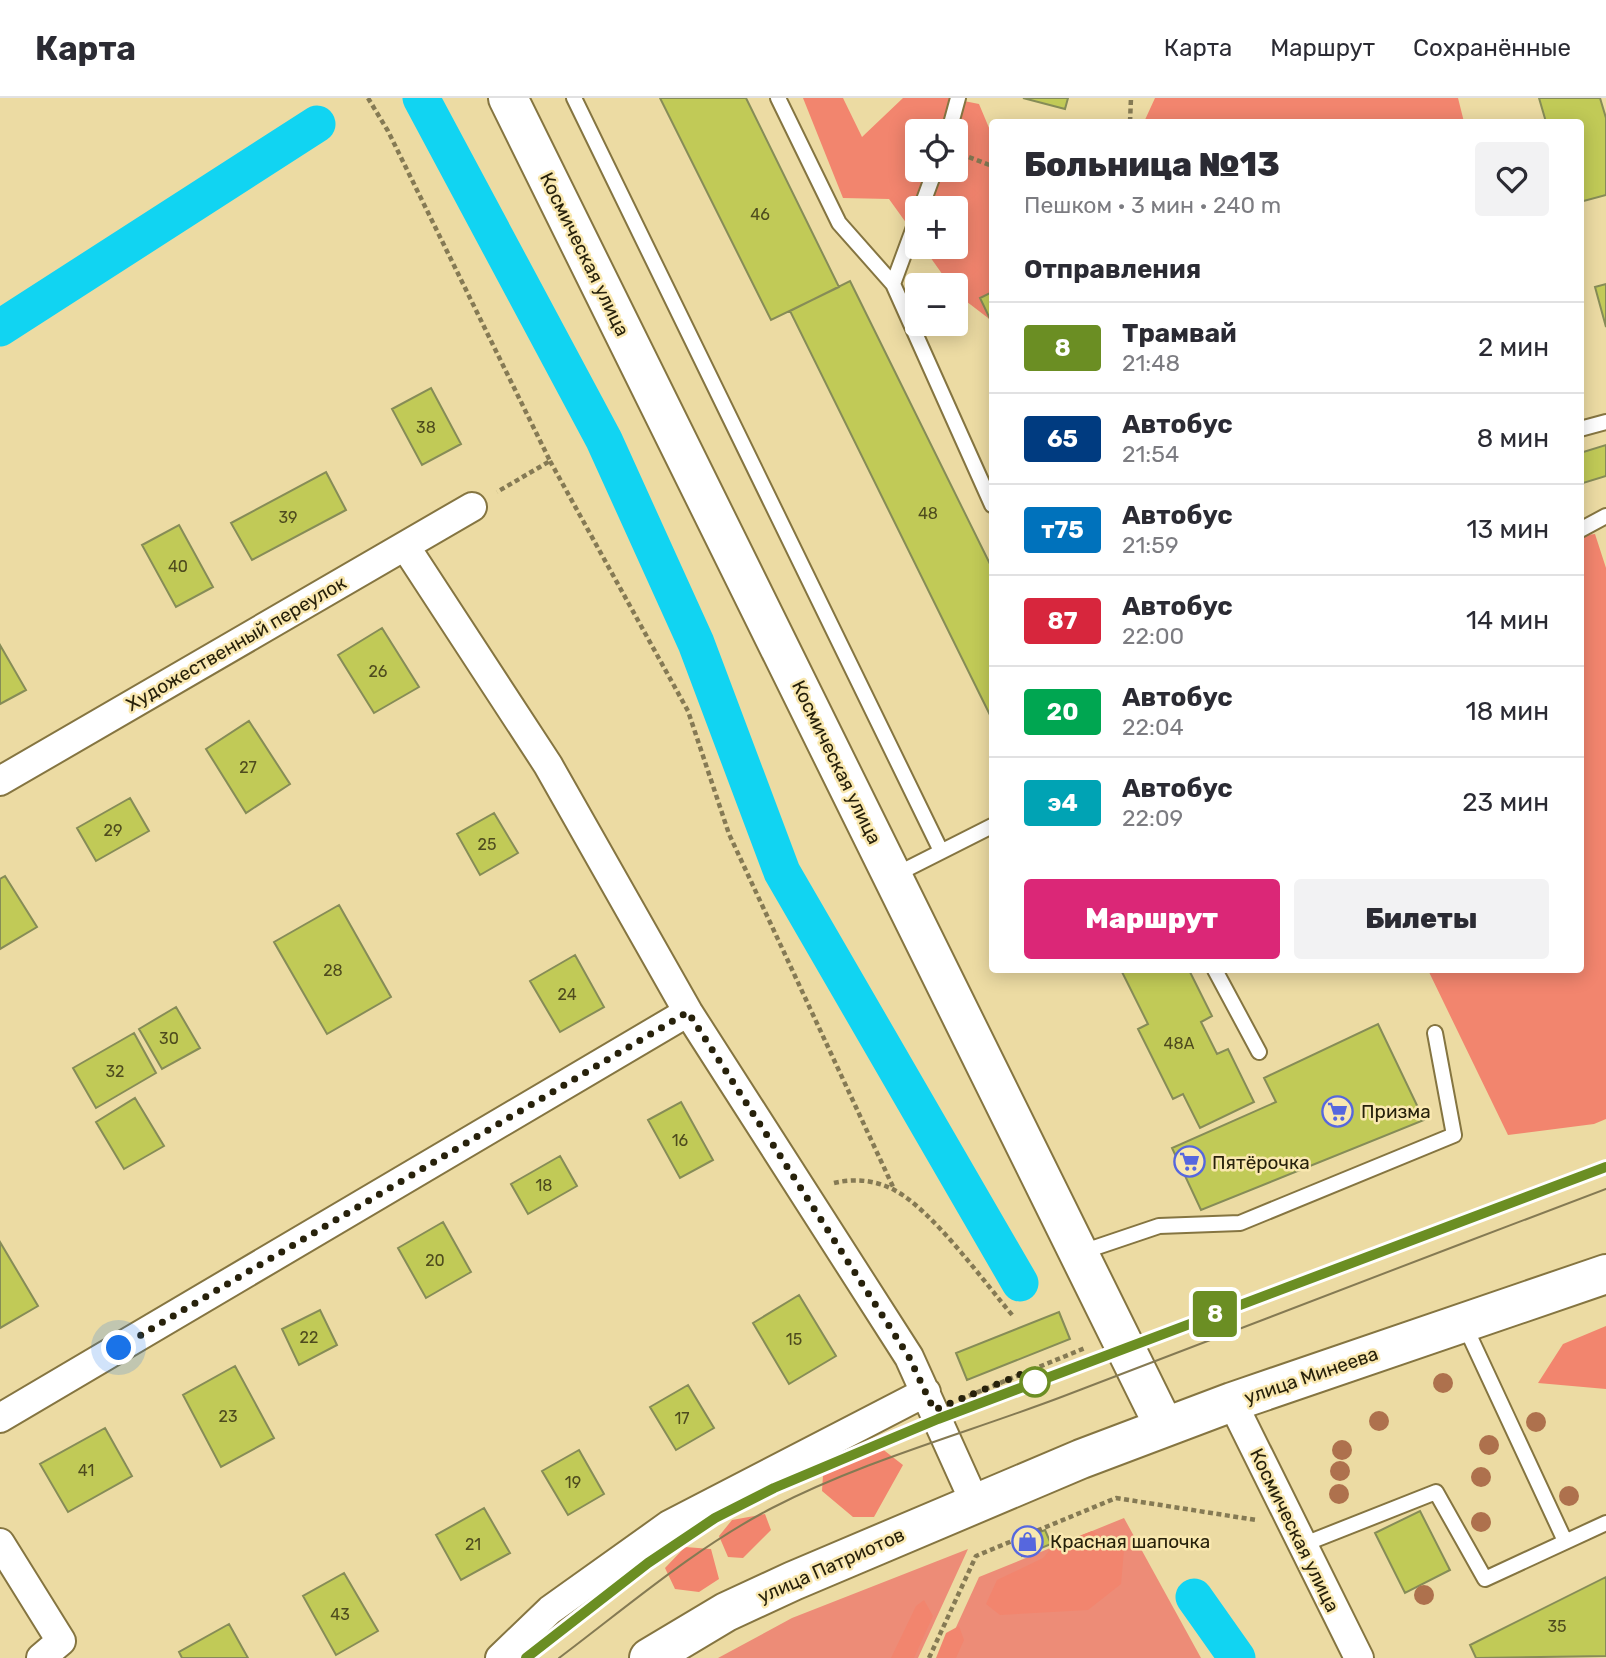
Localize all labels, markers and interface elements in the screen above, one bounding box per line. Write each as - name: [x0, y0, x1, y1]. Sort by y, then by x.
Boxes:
- text: Карта: [35, 29, 136, 68]
- text: Карта: [1164, 34, 1232, 62]
- text: Маршрут: [1270, 34, 1375, 62]
- text: Сохранённые: [1413, 34, 1571, 62]
- map controls: [905, 119, 968, 336]
- button: locate: [905, 119, 968, 182]
- button: heart: [1475, 142, 1549, 216]
- text: Больница №13: [1024, 145, 1280, 184]
- street label: Космическая улица: [535, 169, 634, 340]
- text: Пешком · 3 мин · 240 m: [1024, 191, 1281, 219]
- button: +: [905, 196, 968, 259]
- house number: 46: [750, 205, 770, 224]
- text: Отправления: [1024, 254, 1201, 285]
- button: −: [905, 273, 968, 336]
- text: Трамвай: [1122, 318, 1237, 349]
- text: 2 мин: [1478, 332, 1549, 363]
- text: 8: [1054, 334, 1071, 362]
- text: 21:48: [1122, 349, 1180, 377]
- text: Автобус: [1122, 409, 1233, 440]
- house number: 38: [416, 418, 436, 437]
- text: 8 мин: [1477, 423, 1549, 454]
- text: 65: [1047, 425, 1078, 453]
- text: 21:54: [1122, 440, 1179, 468]
- text: Автобус: [1122, 500, 1233, 531]
- house number: 48: [918, 504, 938, 523]
- house number: 39: [278, 508, 298, 527]
- text: 13 мин: [1466, 514, 1549, 545]
- text: т75: [1041, 516, 1084, 544]
- text: 21:59: [1122, 531, 1179, 559]
- house number: 40: [168, 557, 188, 576]
- street label: Художественный переулок: [122, 571, 350, 716]
- text: Автобус: [1122, 591, 1233, 622]
- text: 14 мин: [1466, 605, 1549, 636]
- text: 87: [1048, 607, 1078, 635]
- text: 22:00: [1122, 622, 1184, 650]
- house number: 26: [368, 662, 388, 681]
- street label: Космическая улица: [787, 677, 886, 848]
- text: Автобус: [1122, 682, 1233, 713]
- text: 18 мин: [1466, 696, 1549, 727]
- text: 20: [1047, 698, 1078, 726]
- text: 22:04: [1122, 713, 1184, 741]
- house number: 27: [239, 758, 257, 777]
- text: Автобус: [1122, 773, 1233, 804]
- text: 23 мин: [1462, 787, 1549, 818]
- text: э4: [1047, 789, 1078, 817]
- text: 22:09: [1122, 804, 1183, 832]
- house number: 29: [104, 821, 122, 840]
- house number: 25: [478, 835, 496, 854]
- button: Маршрут: [1024, 879, 1280, 959]
- button: Билеты: [1294, 879, 1549, 959]
- house number: 28: [323, 961, 343, 980]
- house number: 24: [557, 985, 577, 1004]
- house number: 30: [159, 1029, 179, 1048]
- house number: 48А: [1164, 1034, 1195, 1053]
- house number: 32: [105, 1062, 125, 1081]
- supermarket icon: Призма: [1321, 1094, 1355, 1128]
- place label: Призма: [1361, 1100, 1431, 1123]
- house number: 16: [672, 1131, 689, 1150]
- supermarket icon: Пятёрочка: [1172, 1145, 1206, 1179]
- place label: Пятёрочка: [1212, 1151, 1310, 1174]
- house number: 18: [535, 1176, 553, 1195]
- house number: 20: [425, 1251, 445, 1270]
- line badge: 8: [1192, 1291, 1238, 1337]
- text: 8: [1207, 1300, 1223, 1328]
- house number: 22: [300, 1328, 318, 1347]
- your location: [101, 1330, 136, 1365]
- house number: 15: [786, 1330, 802, 1349]
- street label: улица Минеева: [1241, 1342, 1381, 1409]
- unlabelled marker: [1020, 1367, 1050, 1397]
- house number: 23: [218, 1407, 238, 1426]
- house number: 17: [674, 1409, 690, 1428]
- street label: Космическая улица: [1245, 1445, 1344, 1616]
- house number: 41: [78, 1461, 94, 1480]
- house number: 19: [565, 1473, 581, 1492]
- street label: улица Патриотов: [754, 1523, 908, 1608]
- shop icon: Красная шапочка: [1010, 1524, 1044, 1558]
- place label: Красная шапочка: [1050, 1530, 1210, 1553]
- house number: 21: [465, 1535, 481, 1554]
- house number: 43: [330, 1605, 350, 1624]
- house number: 35: [1547, 1617, 1567, 1636]

